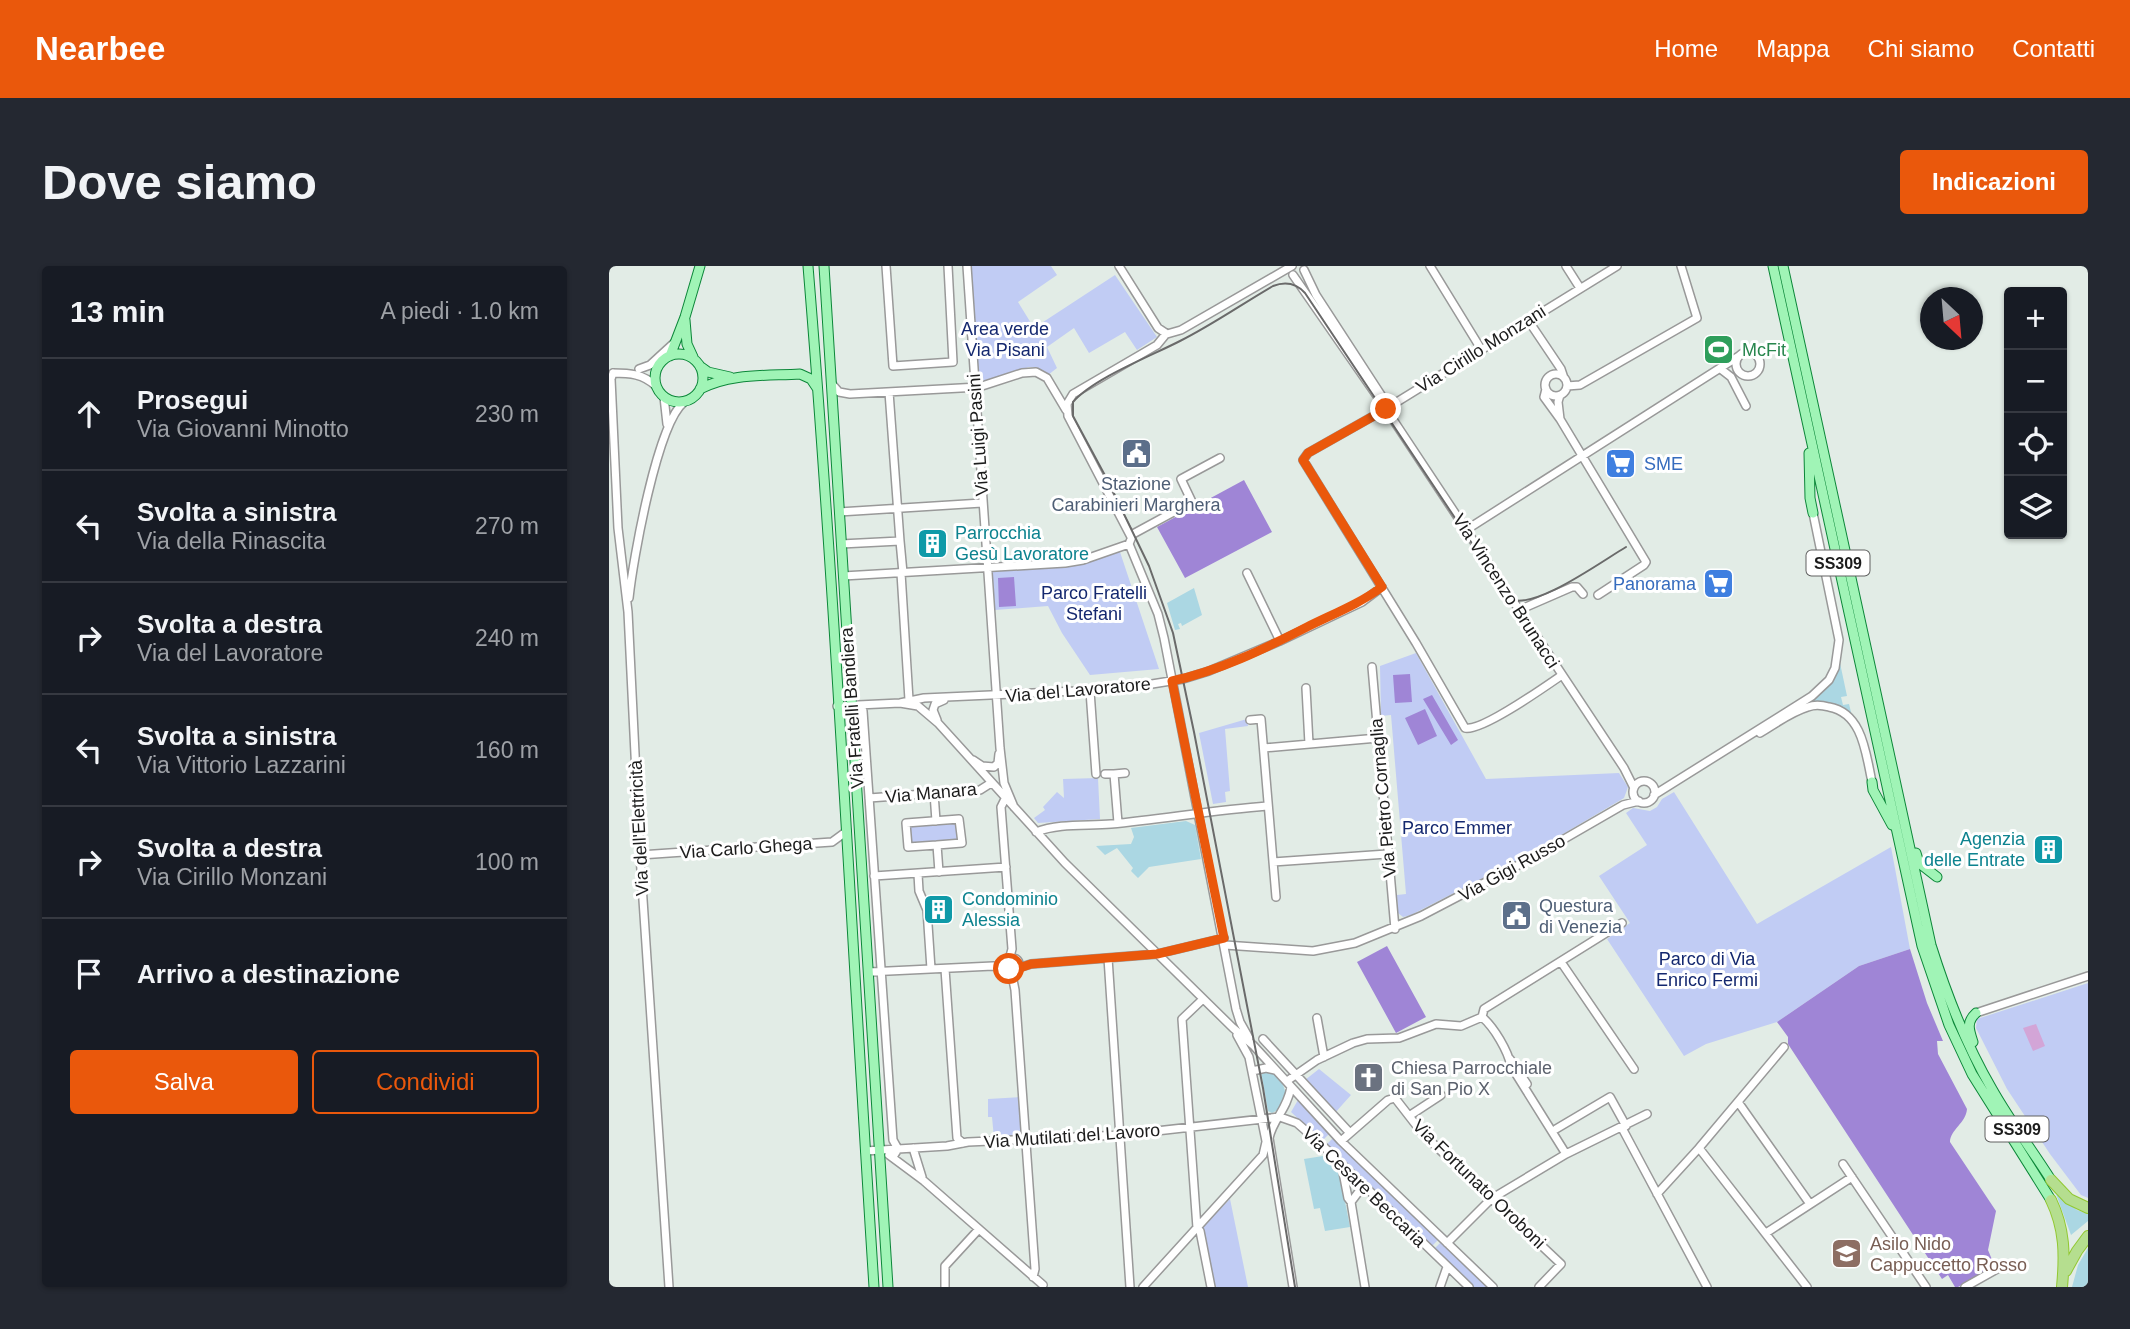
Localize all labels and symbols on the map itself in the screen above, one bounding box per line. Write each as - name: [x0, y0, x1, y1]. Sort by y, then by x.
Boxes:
- north arrow: [1920, 287, 1983, 350]
- street label: Via Cirillo Monzani: [1413, 301, 1549, 397]
- park label: Area verde Via Pisani: [961, 319, 1049, 360]
- sports icon: McFit: [1702, 333, 1736, 367]
- place label: McFit: [1742, 340, 1786, 360]
- street label: Via Luigi Pasini: [964, 373, 992, 497]
- route end: [1370, 393, 1401, 424]
- public building icon: Stazione Carabinieri Marghera: [1119, 436, 1153, 470]
- supermarket icon: SME: [1604, 447, 1638, 481]
- place label: SME: [1644, 454, 1683, 474]
- place label: Stazione Carabinieri Marghera: [1051, 474, 1222, 515]
- street label: Via Vincenzo Brunacci: [1449, 510, 1563, 672]
- place label: Parrocchia Gesù Lavoratore: [955, 523, 1089, 564]
- building icon: Parrocchia Gesù Lavoratore: [915, 526, 949, 560]
- road number: SS309: [1807, 550, 1869, 576]
- supermarket icon: Panorama: [1702, 567, 1736, 601]
- place label: Panorama: [1613, 574, 1697, 594]
- park label: Parco Fratelli Stefani: [1041, 583, 1147, 624]
- street label: Via Fratelli Bandiera: [836, 626, 868, 789]
- street label: Via del Lavoratore: [1005, 674, 1151, 706]
- street label: Via Pietro Cornaglia: [1366, 717, 1400, 878]
- street label: Via dell'Elettricità: [625, 758, 653, 897]
- street label: Via Manara: [884, 779, 979, 807]
- park label: Parco Emmer: [1402, 818, 1512, 838]
- place label: Agenzia delle Entrate: [1924, 829, 2026, 870]
- street label: Via Gigi Russo: [1455, 830, 1569, 906]
- building icon: Agenzia delle Entrate: [2031, 832, 2065, 866]
- street label: Via Carlo Ghega: [679, 833, 814, 863]
- place label: Condominio Alessia: [962, 889, 1058, 930]
- building icon: Condominio Alessia: [922, 892, 956, 926]
- place label: Questura di Venezia: [1539, 896, 1623, 937]
- public building icon: Questura di Venezia: [1499, 899, 1533, 933]
- park label: Parco di Via Enrico Fermi: [1656, 949, 1758, 990]
- route start: [993, 953, 1024, 984]
- place label: Chiesa Parrocchiale di San Pio X: [1391, 1058, 1552, 1099]
- church icon: Chiesa Parrocchiale di San Pio X: [1351, 1061, 1385, 1095]
- street label: Via Fortunato Oroboni: [1408, 1115, 1550, 1253]
- road number: SS309: [1985, 1116, 2049, 1142]
- street label: Via Mutilati del Lavoro: [983, 1120, 1161, 1152]
- street label: Via Cesare Beccaria: [1298, 1123, 1431, 1252]
- place label: Asilo Nido Cappuccetto Rosso: [1870, 1234, 2027, 1275]
- school or university icon: Asilo Nido Cappuccetto Rosso: [1830, 1237, 1864, 1271]

